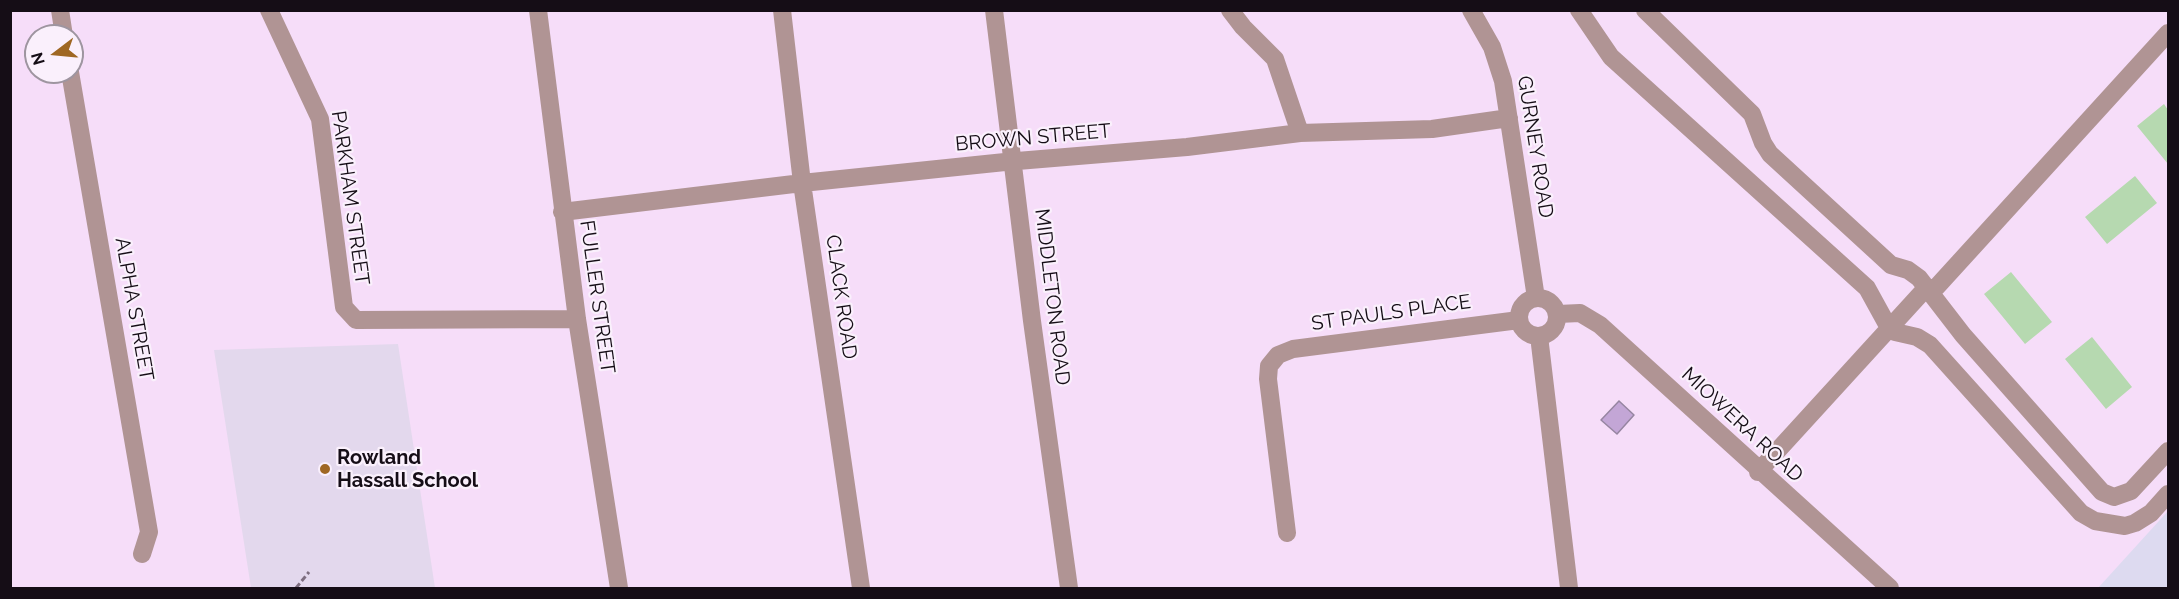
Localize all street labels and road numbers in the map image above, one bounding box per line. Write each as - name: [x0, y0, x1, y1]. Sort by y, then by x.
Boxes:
- street label: GURNEY ROAD: [1512, 74, 1558, 220]
- street label: PARKHAM STREET: [326, 109, 374, 287]
- street label: BROWN STREET: [954, 119, 1112, 157]
- street label: MIDDLETON ROAD: [1029, 207, 1075, 387]
- street label: FULLER STREET: [574, 219, 620, 375]
- street label: CLACK ROAD: [820, 233, 862, 361]
- street label: ALPHA STREET: [110, 236, 158, 382]
- street label: ST PAULS PLACE: [1310, 290, 1472, 336]
- street label: MIOWERA ROAD: [1676, 363, 1808, 487]

